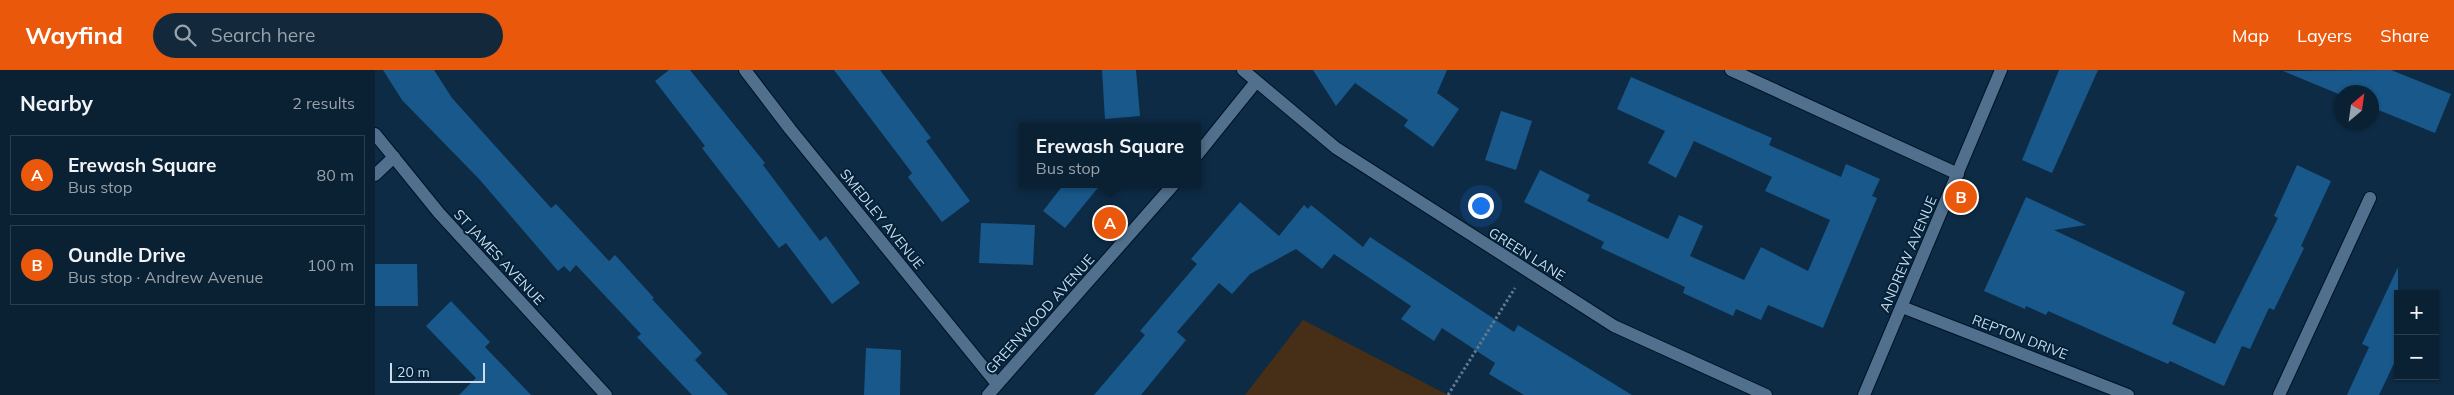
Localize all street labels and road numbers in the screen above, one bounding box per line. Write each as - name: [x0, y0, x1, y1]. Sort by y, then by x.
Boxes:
- street label: SMEDLEY AVENUE: [836, 165, 928, 273]
- street label: ANDREW AVENUE: [1875, 193, 1941, 315]
- street label: ST JAMES AVENUE: [450, 205, 548, 309]
- street label: GREEN LANE: [1485, 223, 1569, 285]
- street label: GREENWOOD AVENUE: [982, 251, 1098, 377]
- street label: REPTON DRIVE: [1969, 310, 2071, 364]

